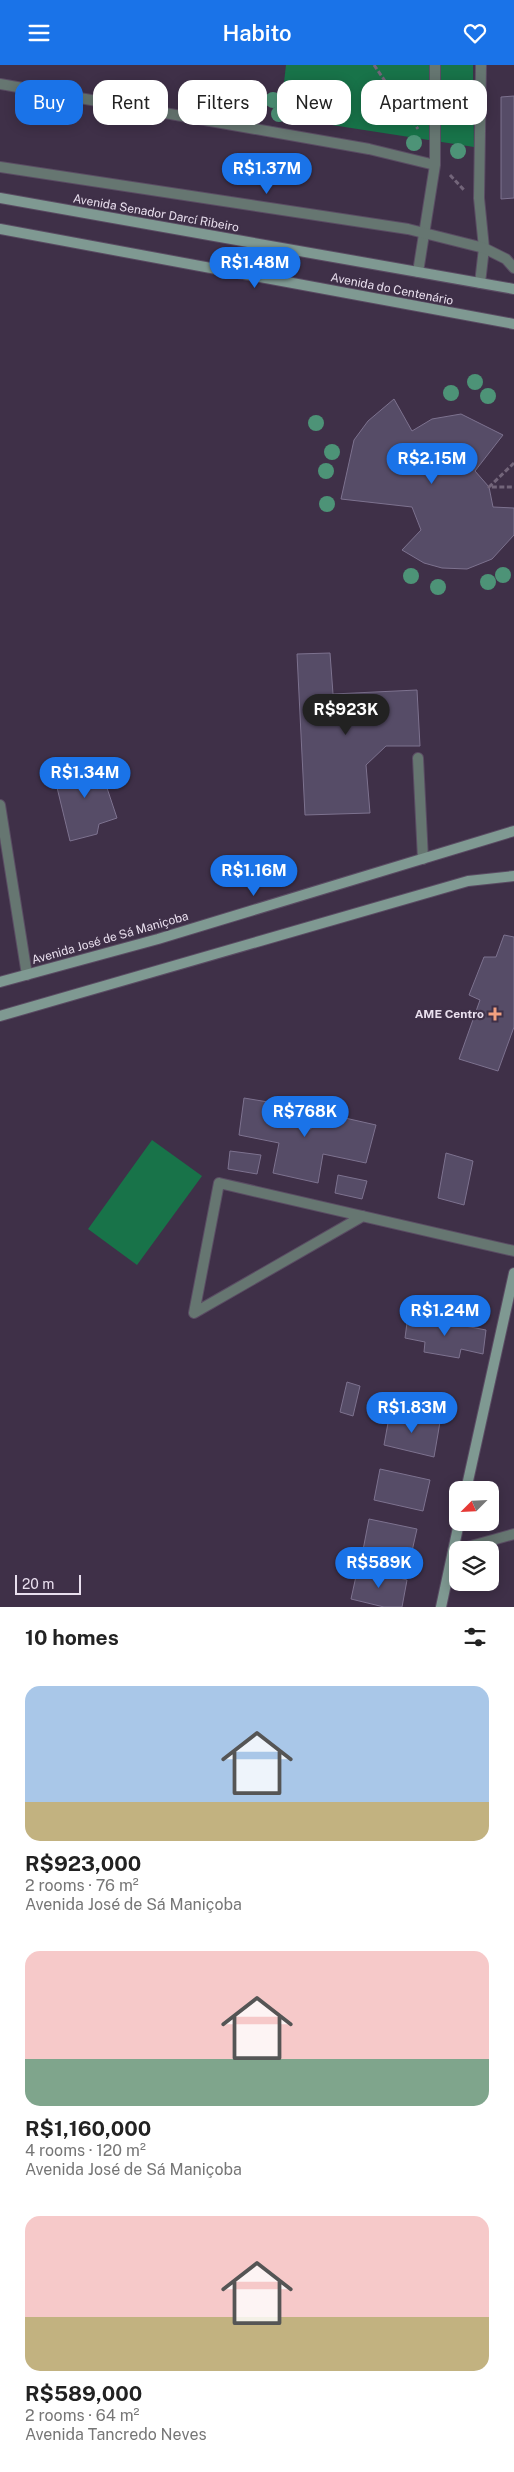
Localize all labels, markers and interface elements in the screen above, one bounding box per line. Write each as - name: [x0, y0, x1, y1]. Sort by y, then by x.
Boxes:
- icon: menu: [25, 19, 53, 47]
- icon: heart: [461, 19, 489, 47]
- text: Habito: [222, 20, 292, 46]
- chip: Buy: [15, 80, 83, 125]
- chip: Rent: [93, 80, 168, 125]
- chip: Filters: [178, 80, 267, 125]
- chip: New: [277, 80, 351, 125]
- chip: Apartment: [361, 80, 487, 125]
- pin: R$1.37M: [221, 153, 313, 195]
- text: R$1.37M: [233, 159, 301, 178]
- street label: Avenida Senador Darcí Ribeiro: [72, 191, 240, 235]
- pin: R$1.48M: [209, 247, 301, 289]
- text: R$1.48M: [220, 253, 290, 272]
- street label: Avenida do Centenário: [329, 270, 455, 308]
- pin: R$2.15M: [386, 443, 478, 485]
- text: R$2.15M: [398, 449, 466, 468]
- pin: R$923K: [305, 693, 387, 736]
- text: R$923K: [314, 700, 378, 719]
- pin: R$1.34M: [39, 757, 131, 799]
- text: R$1.34M: [51, 763, 119, 782]
- pin: R$1.16M: [208, 855, 300, 897]
- text: R$1.16M: [221, 861, 287, 880]
- street label: Avenida José de Sá Maniçoba: [30, 909, 190, 967]
- place label: AME Centro: [415, 1007, 484, 1021]
- marker: AME Centro: [488, 1007, 502, 1021]
- pin: R$768K: [264, 1095, 346, 1138]
- text: R$768K: [273, 1102, 337, 1121]
- pin: R$1.24M: [399, 1295, 491, 1337]
- text: R$1.24M: [411, 1301, 479, 1320]
- pin: R$1.83M: [366, 1391, 458, 1434]
- text: R$1.83M: [377, 1398, 447, 1417]
- north arrow: [449, 1481, 499, 1531]
- map controls: [449, 1481, 499, 1591]
- button: layers: [449, 1541, 499, 1591]
- pin: R$589K: [338, 1547, 420, 1589]
- text: R$589K: [346, 1553, 412, 1572]
- scale bar: [15, 1572, 81, 1595]
- text: 20 m: [22, 1576, 54, 1592]
- icon: filters: [461, 1623, 489, 1651]
- text: 10 homes: [25, 1625, 119, 1650]
- icon: home: [212, 1718, 302, 1808]
- text: R$923,000: [25, 1851, 141, 1876]
- text: 2 rooms · 76 m²: [25, 1876, 139, 1895]
- text: Avenida José de Sá Maniçoba: [25, 1895, 242, 1914]
- icon: home: [212, 1983, 302, 2073]
- text: R$1,160,000: [25, 2116, 151, 2141]
- text: 4 rooms · 120 m²: [25, 2141, 146, 2160]
- text: Avenida José de Sá Maniçoba: [25, 2160, 242, 2179]
- icon: home: [212, 2248, 302, 2338]
- text: R$589,000: [25, 2381, 142, 2406]
- text: 2 rooms · 64 m²: [25, 2406, 139, 2425]
- text: Avenida Tancredo Neves: [25, 2425, 207, 2444]

